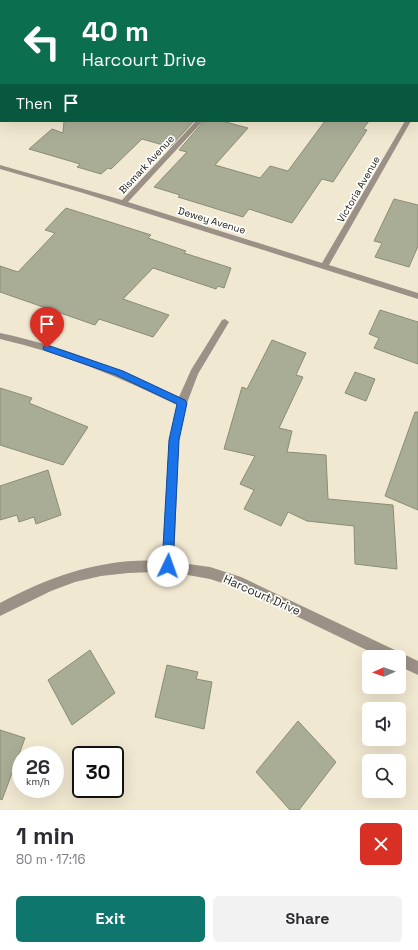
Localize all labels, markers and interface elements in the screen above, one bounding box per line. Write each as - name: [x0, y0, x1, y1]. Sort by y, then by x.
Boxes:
- text: 40 m: [82, 13, 149, 49]
- icon: left: [16, 16, 68, 68]
- text: Harcourt Drive: [82, 48, 206, 71]
- icon: arrive: [60, 92, 82, 114]
- text: Then: [16, 94, 52, 113]
- street label: Bismark Avenue: [116, 132, 177, 196]
- street label: Victoria Avenue: [334, 154, 383, 225]
- street label: Dewey Avenue: [176, 204, 247, 237]
- pin: [30, 307, 64, 348]
- icon: arrive: [36, 313, 58, 335]
- position arrow: [147, 545, 189, 587]
- street label: Harcourt Drive: [221, 571, 303, 619]
- north arrow: [362, 650, 406, 694]
- map controls: [362, 650, 406, 798]
- button: sound: [362, 702, 406, 746]
- speed limit sign: 30: [72, 746, 124, 798]
- text: 26: [26, 754, 50, 780]
- button: search: [362, 754, 406, 798]
- text: km/h: [26, 775, 50, 788]
- text: 1 min: [16, 820, 75, 851]
- button: close: [360, 823, 402, 865]
- text: 80 m · 17:16: [16, 851, 86, 868]
- button: Exit: [16, 896, 205, 942]
- button: Share: [213, 896, 402, 942]

